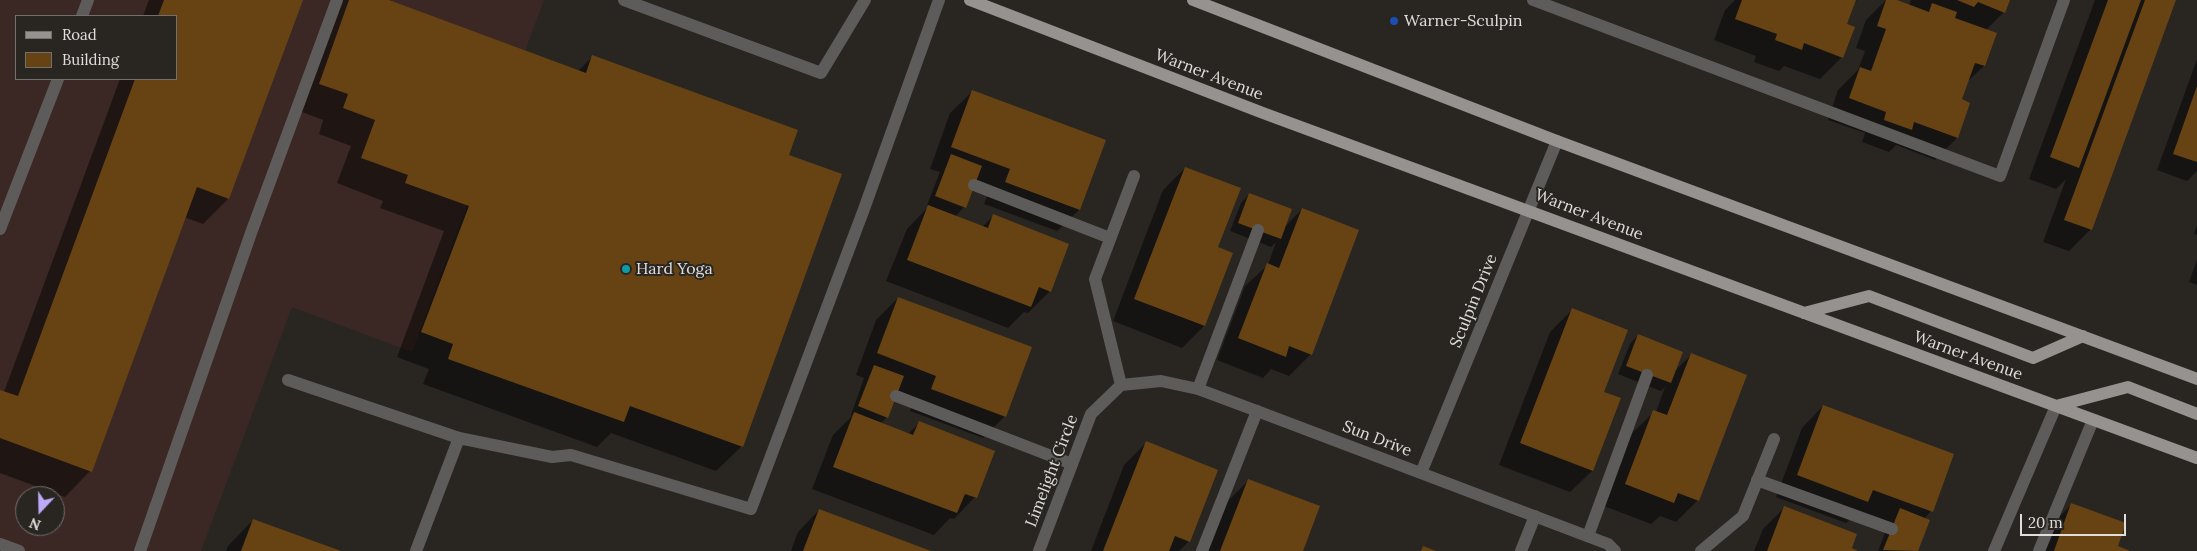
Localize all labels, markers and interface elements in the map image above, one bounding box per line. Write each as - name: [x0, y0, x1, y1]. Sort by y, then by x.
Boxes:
- place label: Warner-Sculpin: [1404, 11, 1523, 31]
- legend: [15, 15, 178, 80]
- marker: Warner-Sculpin: [1388, 15, 1400, 27]
- text: Road: [62, 25, 97, 44]
- street label: Warner Avenue: [1152, 46, 1266, 104]
- text: Building: [62, 50, 119, 69]
- street label: Warner Avenue: [1532, 186, 1646, 244]
- street label: Sculpin Drive: [1446, 251, 1502, 351]
- place label: Hard Yoga: [636, 259, 713, 279]
- marker: Hard Yoga: [620, 263, 632, 275]
- street label: Warner Avenue: [1911, 327, 2025, 385]
- street label: Limelight Circle: [1022, 412, 1082, 530]
- street label: Sun Drive: [1340, 417, 1414, 461]
- north arrow: [15, 486, 65, 536]
- scale bar: [2022, 504, 2128, 536]
- text: 20 m: [2028, 513, 2063, 532]
- text: N: [27, 514, 43, 534]

